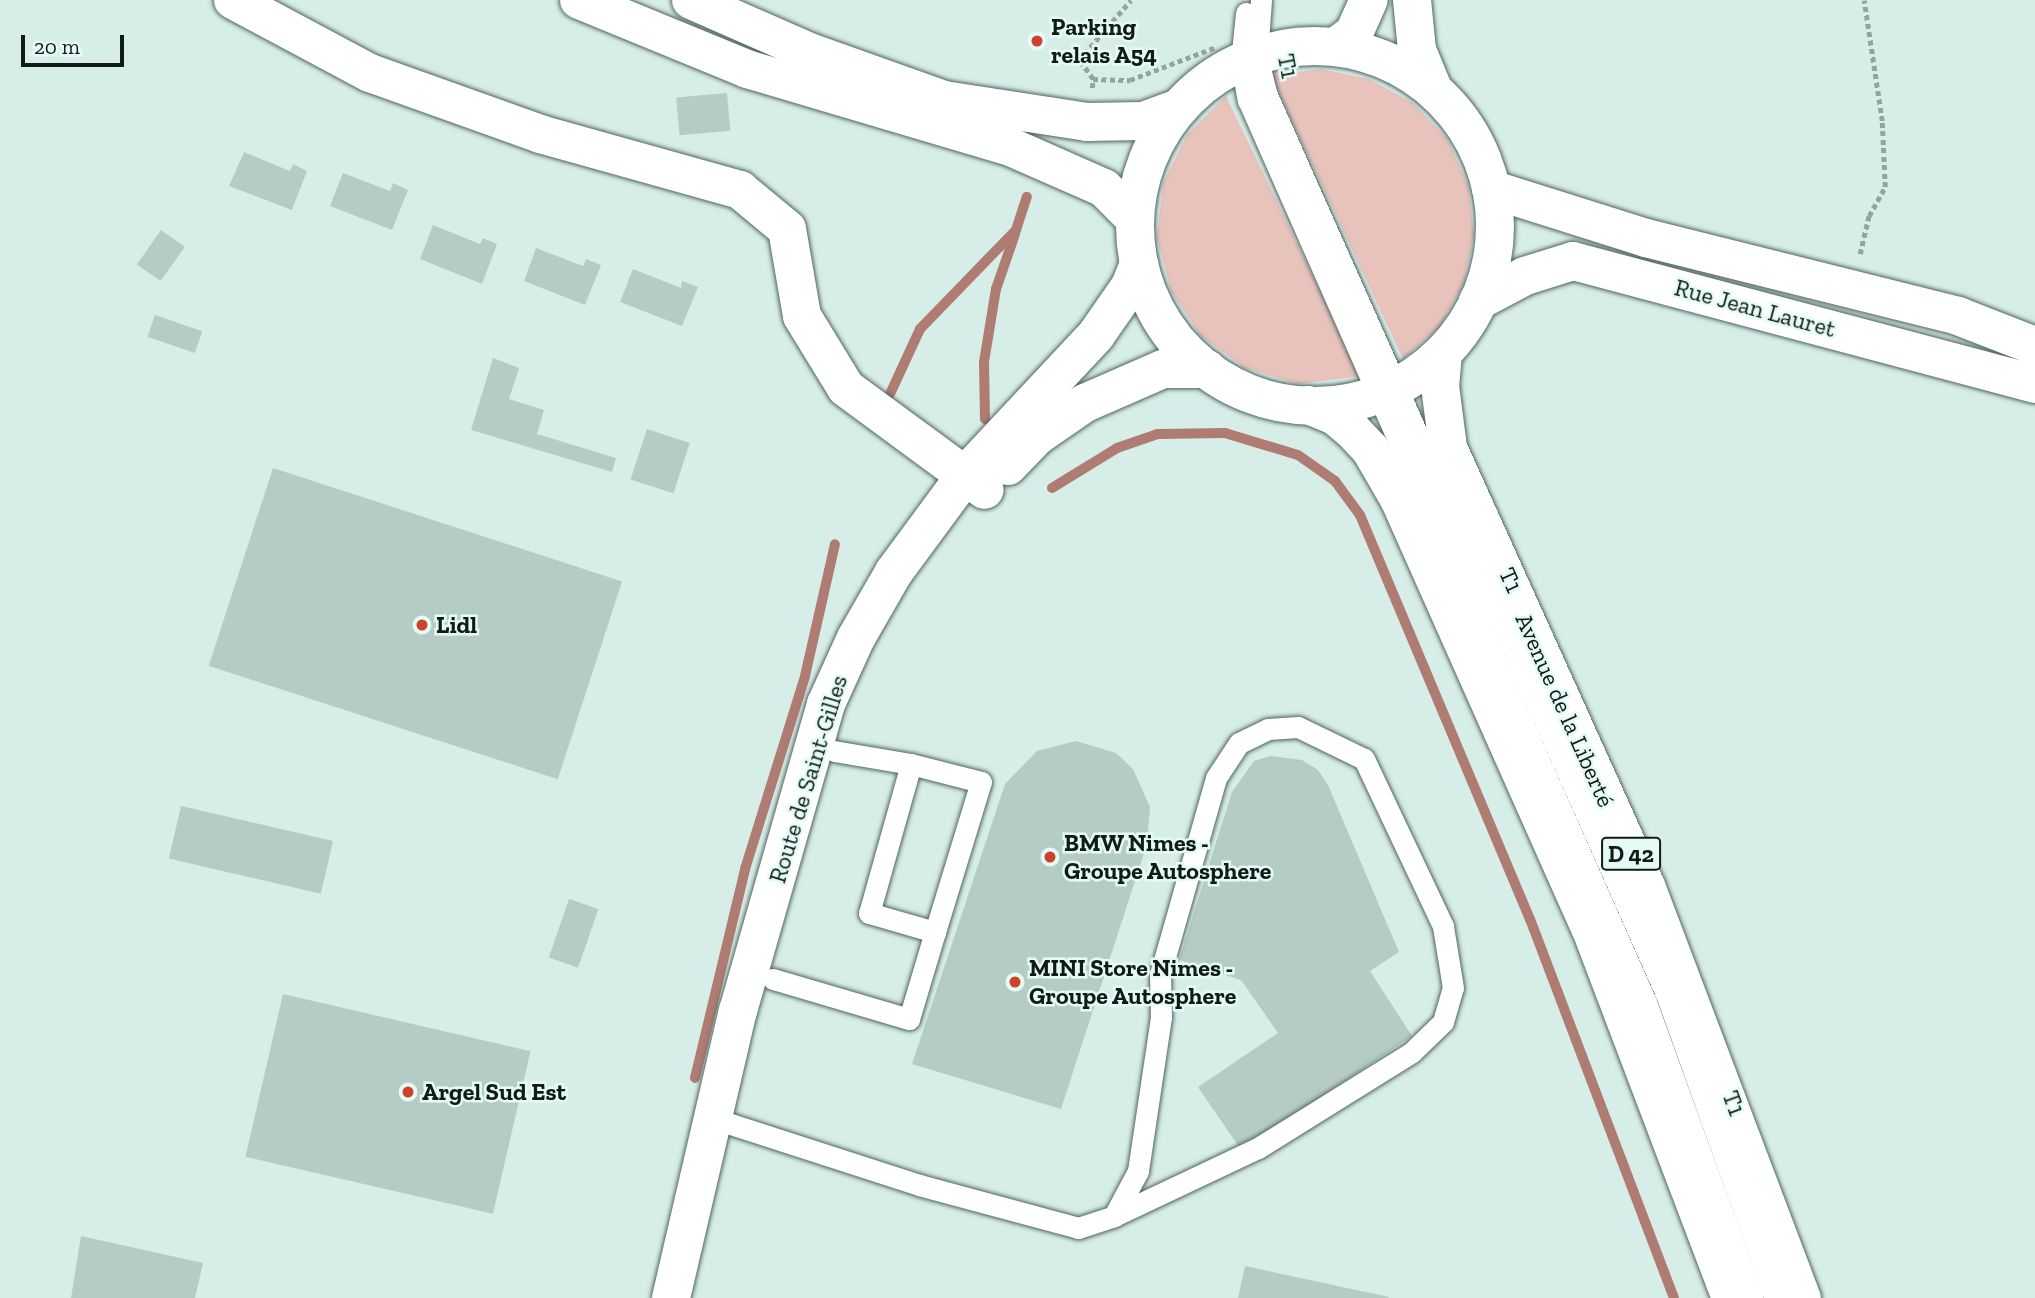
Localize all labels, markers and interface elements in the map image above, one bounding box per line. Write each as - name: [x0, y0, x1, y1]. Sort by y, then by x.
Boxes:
- place label: Parking relais A54: [1051, 13, 1158, 69]
- scale bar: [24, 21, 128, 65]
- marker: Parking relais A54: [1029, 33, 1045, 49]
- text: 20 m: [34, 34, 80, 59]
- street label: T1: [1272, 51, 1304, 81]
- street label: Rue Jean Lauret: [1671, 273, 1839, 343]
- street label: T1: [1493, 563, 1529, 597]
- street label: Avenue de la Liberté: [1509, 609, 1621, 811]
- place label: Lidl: [436, 611, 477, 639]
- marker: Lidl: [414, 617, 430, 633]
- street label: Route de Saint-Gilles: [763, 672, 853, 886]
- place label: BMW Nimes - Groupe Autosphere: [1064, 829, 1272, 885]
- road number: D 42: [1600, 834, 1662, 874]
- marker: BMW Nimes - Groupe Autosphere: [1042, 849, 1058, 865]
- place label: MINI Store Nimes - Groupe Autosphere: [1029, 954, 1237, 1010]
- marker: MINI Store Nimes - Groupe Autosphere: [1007, 974, 1023, 990]
- place label: Argel Sud Est: [422, 1078, 566, 1106]
- marker: Argel Sud Est: [400, 1084, 416, 1100]
- street label: T1: [1716, 1087, 1752, 1119]

